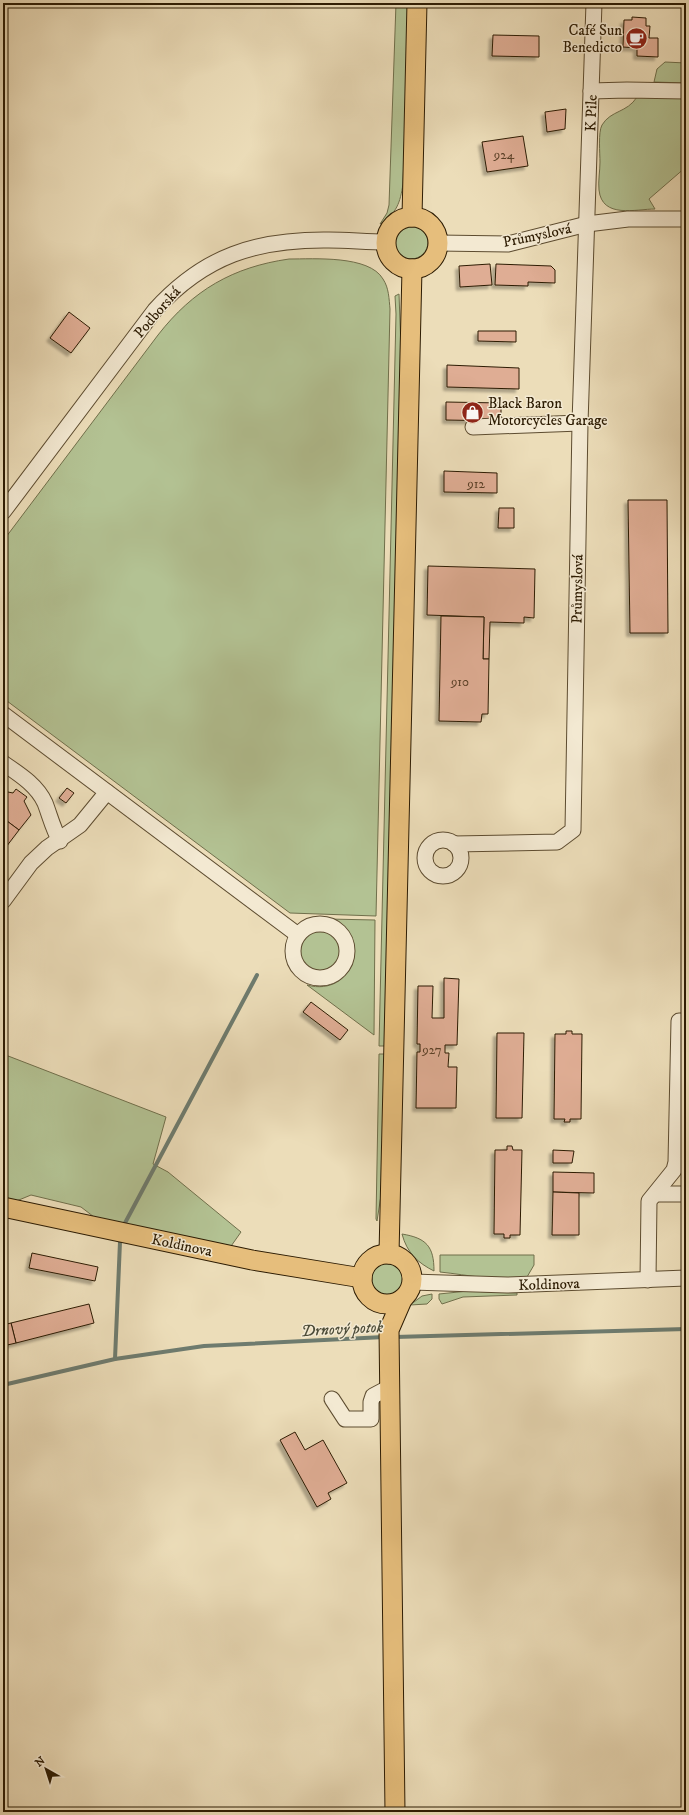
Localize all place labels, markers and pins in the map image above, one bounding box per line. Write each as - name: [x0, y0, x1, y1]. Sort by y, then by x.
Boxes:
- place label: Café Sun Benedicto: [562, 21, 622, 57]
- cafe icon: Café Sun Benedicto: [624, 26, 650, 52]
- place label: Black Baron Motorcycles Garage: [488, 394, 608, 430]
- shop icon: Black Baron Motorcycles Garage: [460, 399, 486, 425]

